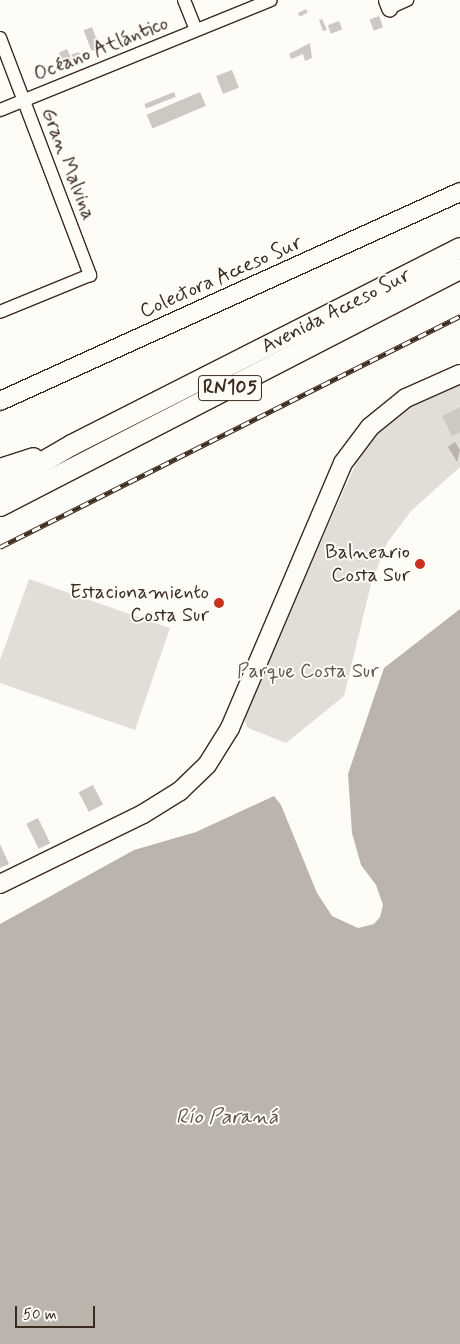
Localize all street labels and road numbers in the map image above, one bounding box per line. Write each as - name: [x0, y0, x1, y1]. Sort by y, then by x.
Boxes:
- street label: Océano Atlántico: [30, 11, 172, 87]
- street label: Gran Malvina: [35, 103, 101, 225]
- street label: Colectora Acceso Sur: [137, 231, 305, 323]
- street label: Avenida Acceso Sur: [258, 264, 414, 358]
- road number: RN105: [198, 372, 262, 404]

